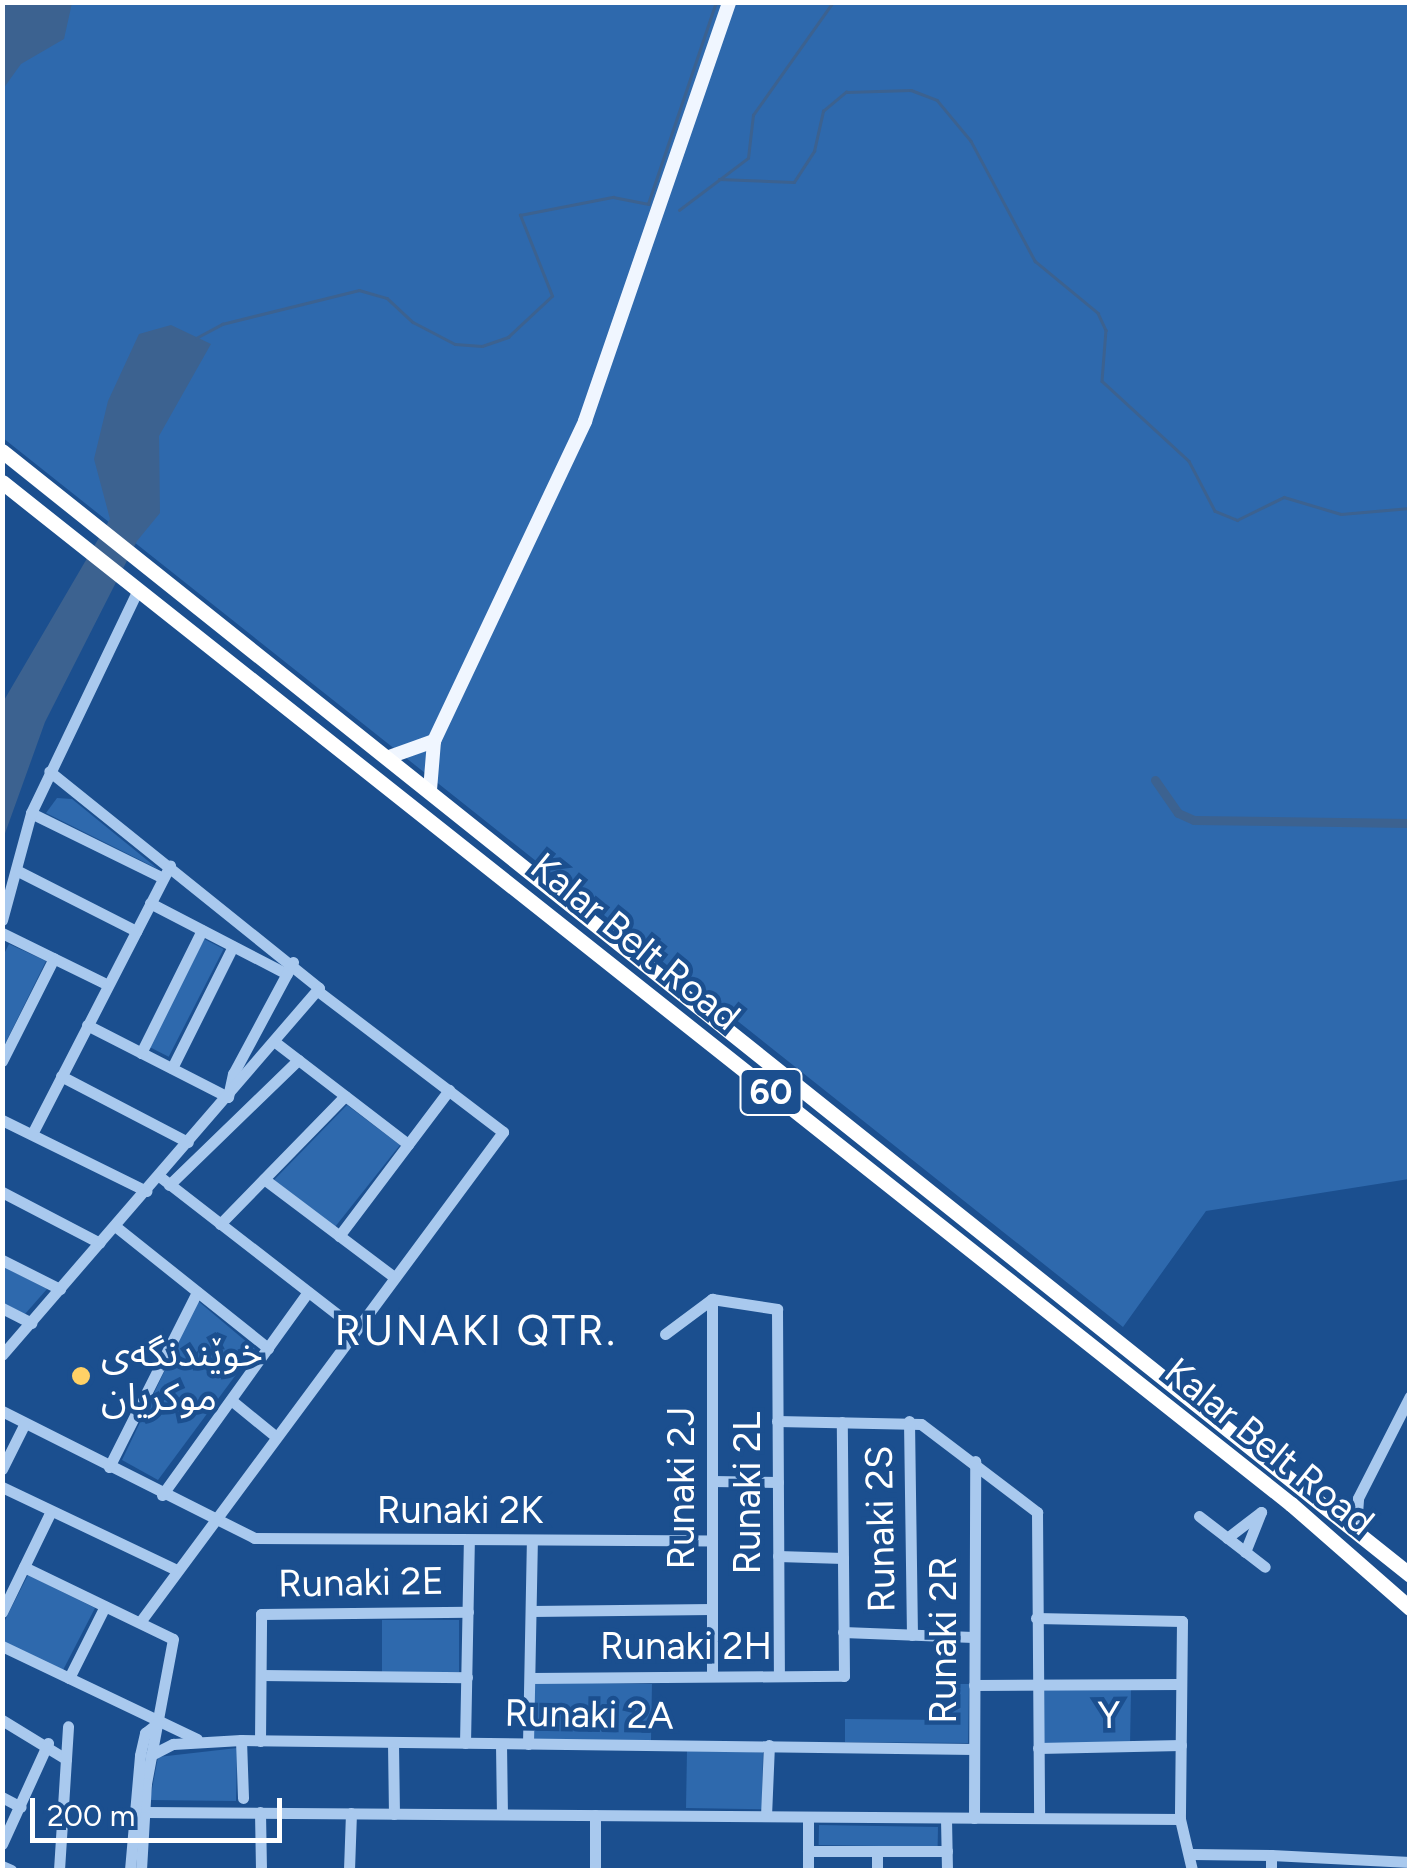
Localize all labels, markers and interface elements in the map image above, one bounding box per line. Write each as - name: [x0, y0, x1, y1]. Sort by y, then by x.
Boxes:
- street label: Kalar Belt Road: [521, 844, 749, 1040]
- road number: 60: [738, 1062, 804, 1122]
- district label: RUNAKI QTR.: [335, 1306, 617, 1356]
- place label: خوێندنگەی موکریان: [101, 1331, 263, 1420]
- street label: Kalar Belt Road: [1155, 1349, 1383, 1545]
- marker: خوێندنگەی موکریان: [70, 1365, 92, 1387]
- street label: Runaki 2J: [659, 1406, 705, 1570]
- street label: Runaki 2L: [725, 1411, 771, 1575]
- street label: Runaki 2S: [857, 1445, 905, 1613]
- street label: Runaki 2K: [377, 1488, 543, 1534]
- street label: Runaki 2R: [921, 1556, 967, 1724]
- street label: Runaki 2E: [278, 1559, 444, 1607]
- street label: Runaki 2H: [600, 1624, 772, 1670]
- street label: Runaki 2A: [504, 1691, 674, 1739]
- street label: Y: [1097, 1693, 1121, 1739]
- scale bar: [35, 1778, 288, 1840]
- text: 200 m: [47, 1797, 135, 1834]

